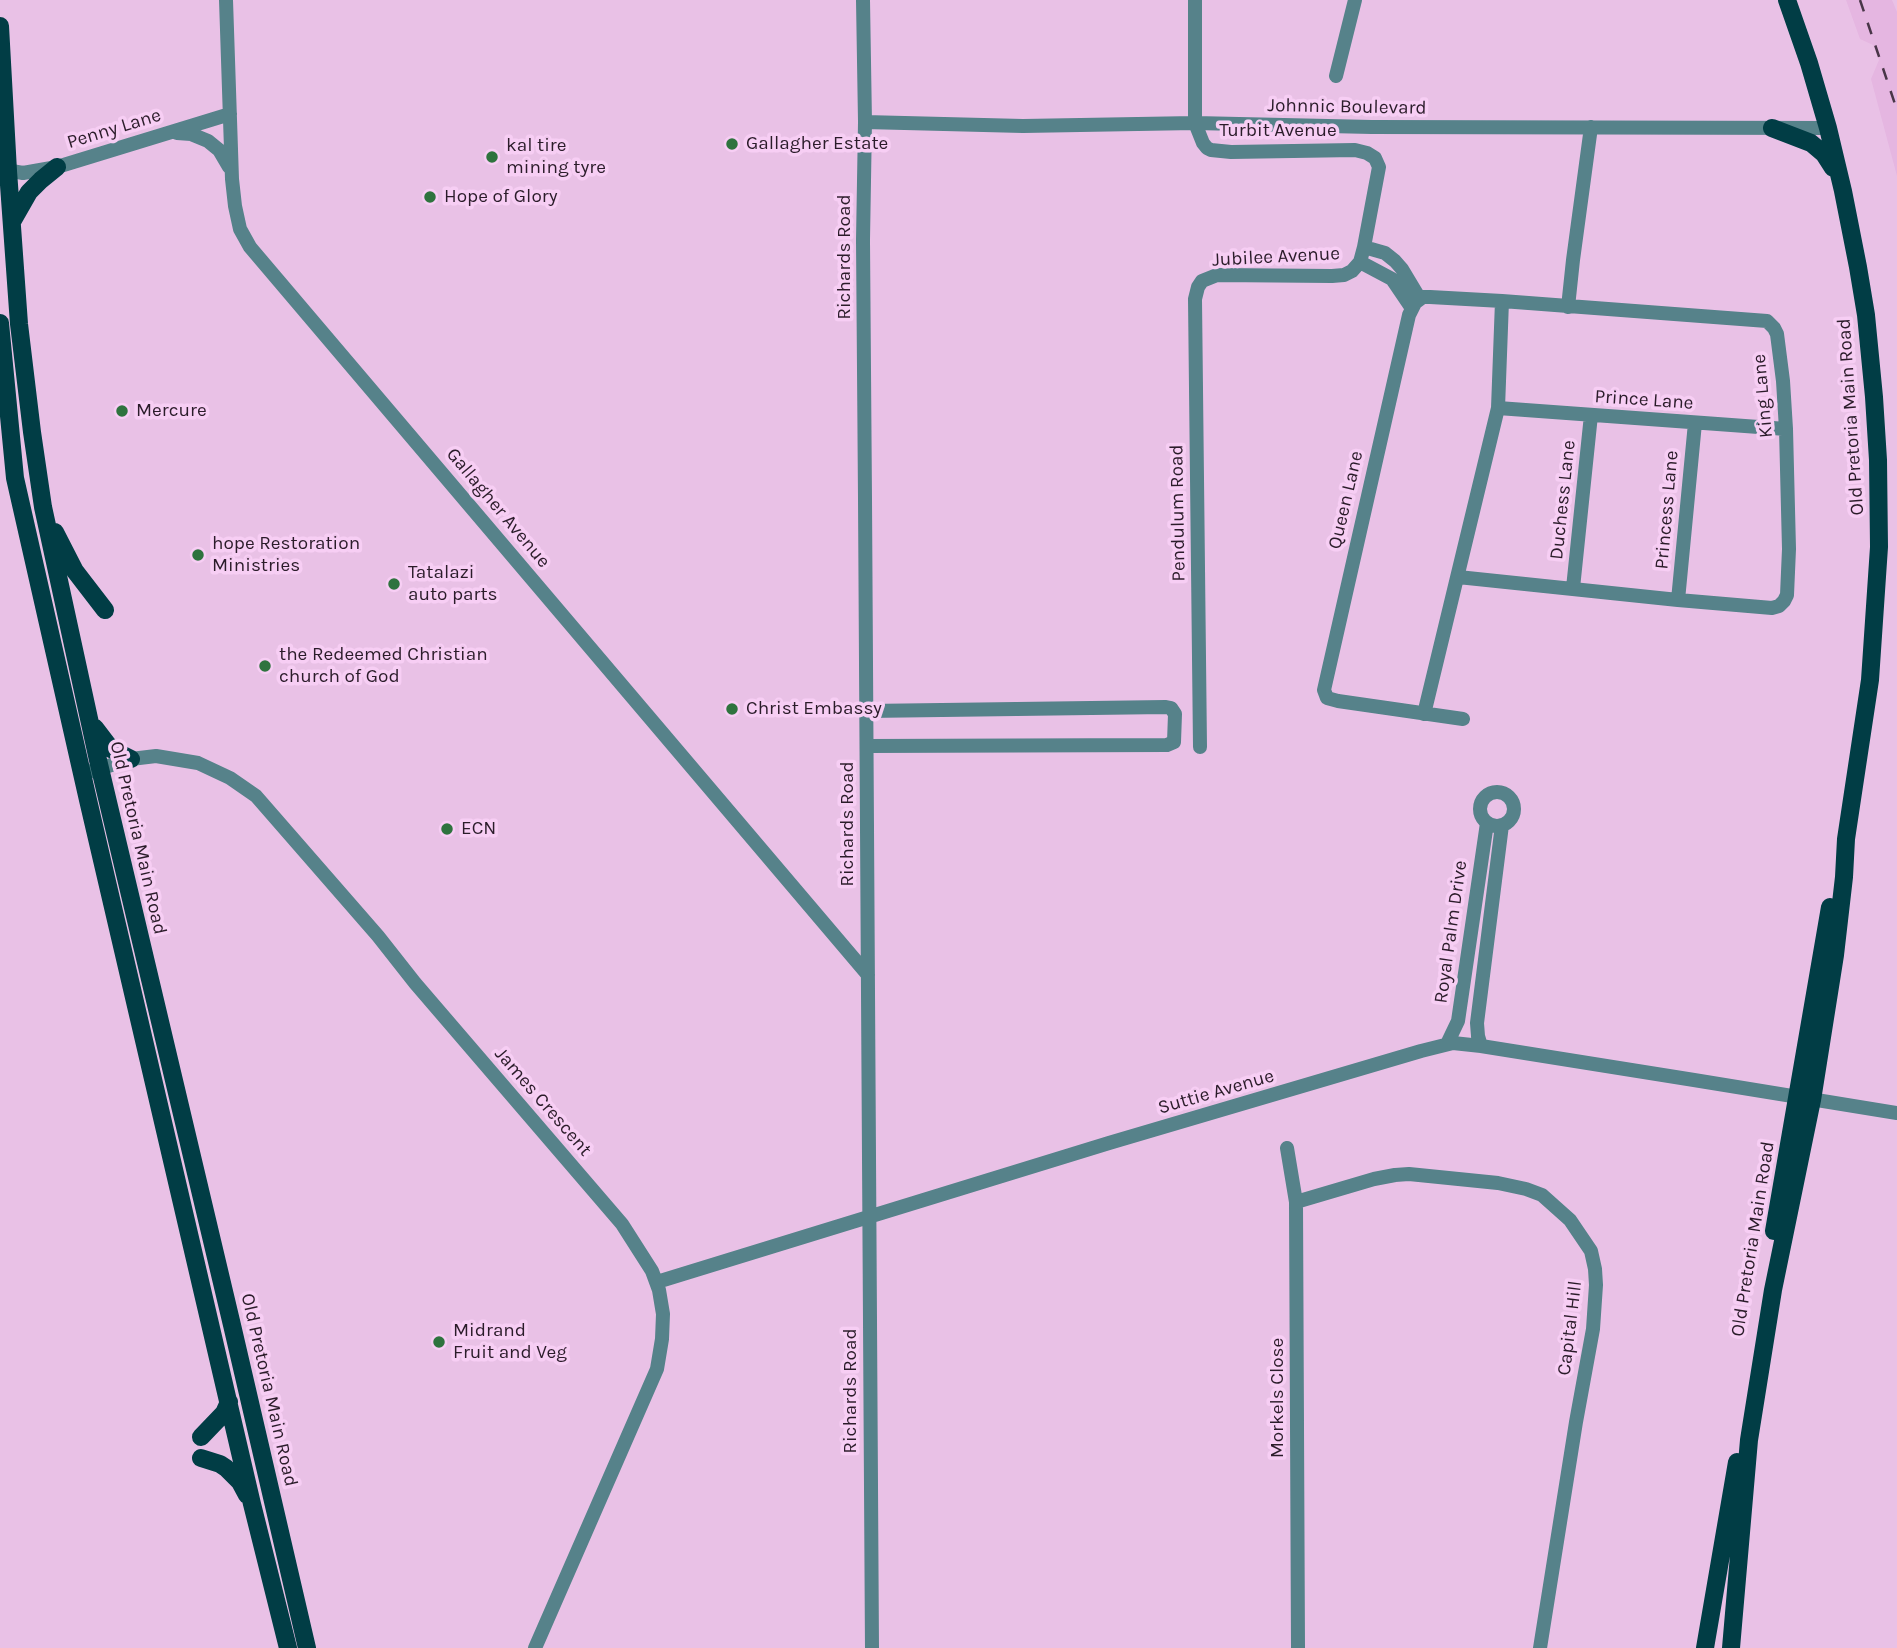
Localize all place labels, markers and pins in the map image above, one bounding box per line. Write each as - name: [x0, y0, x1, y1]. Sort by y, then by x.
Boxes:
- place label: Gallagher Estate: [746, 133, 888, 155]
- place label: kal tire mining tyre: [506, 135, 606, 179]
- marker: Gallagher Estate: [724, 136, 740, 152]
- marker: kal tire mining tyre: [484, 149, 500, 165]
- place label: Hope of Glory: [444, 186, 558, 208]
- marker: Hope of Glory: [422, 189, 438, 205]
- place label: Mercure: [136, 400, 207, 422]
- marker: Mercure: [114, 403, 130, 419]
- place label: hope Restoration Ministries: [212, 533, 360, 577]
- marker: hope Restoration Ministries: [190, 547, 206, 563]
- place label: Tatalazi auto parts: [408, 562, 498, 606]
- marker: Tatalazi auto parts: [386, 576, 402, 592]
- place label: the Redeemed Christian church of God: [279, 644, 488, 688]
- marker: the Redeemed Christian church of God: [257, 658, 273, 674]
- place label: Christ Embassy: [746, 698, 882, 720]
- marker: Christ Embassy: [724, 701, 740, 717]
- place label: ECN: [461, 818, 496, 840]
- marker: ECN: [439, 821, 455, 837]
- place label: Midrand Fruit and Veg: [453, 1320, 567, 1364]
- marker: Midrand Fruit and Veg: [431, 1334, 447, 1350]

